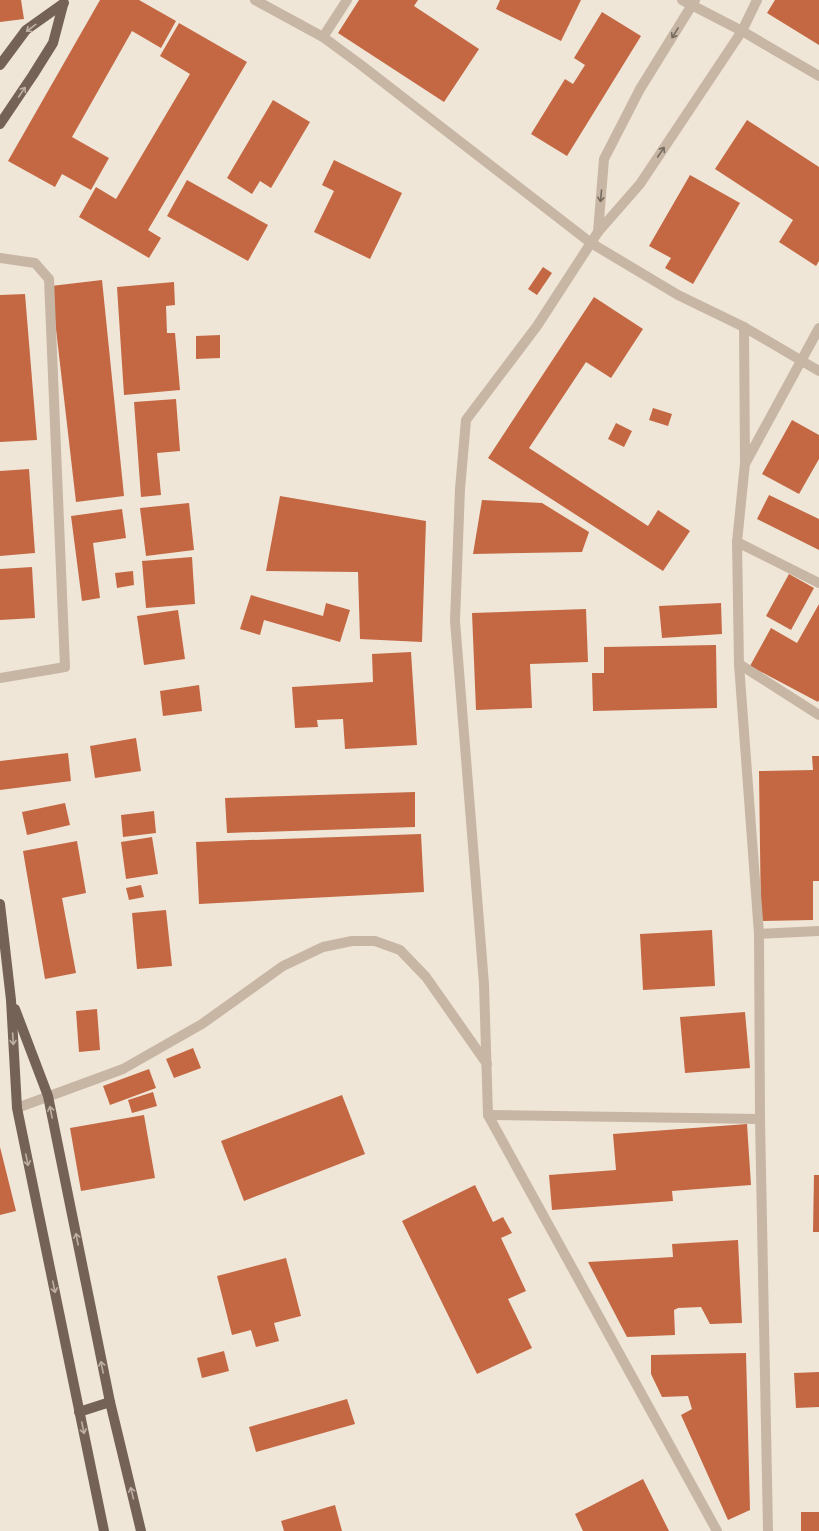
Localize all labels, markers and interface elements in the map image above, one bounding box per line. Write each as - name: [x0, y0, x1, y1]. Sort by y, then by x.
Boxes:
- one-way arrow: [25, 23, 36, 32]
- one-way arrow: [670, 27, 678, 39]
- one-way arrow: [18, 86, 26, 97]
- one-way arrow: [658, 146, 666, 158]
- one-way arrow: [597, 189, 604, 202]
- one-way arrow: [10, 1032, 17, 1045]
- one-way arrow: [47, 1106, 55, 1119]
- one-way arrow: [24, 1153, 32, 1166]
- one-way arrow: [72, 1233, 80, 1246]
- one-way arrow: [50, 1280, 58, 1293]
- one-way arrow: [98, 1360, 106, 1373]
- one-way arrow: [79, 1421, 87, 1434]
- one-way arrow: [128, 1487, 135, 1500]

